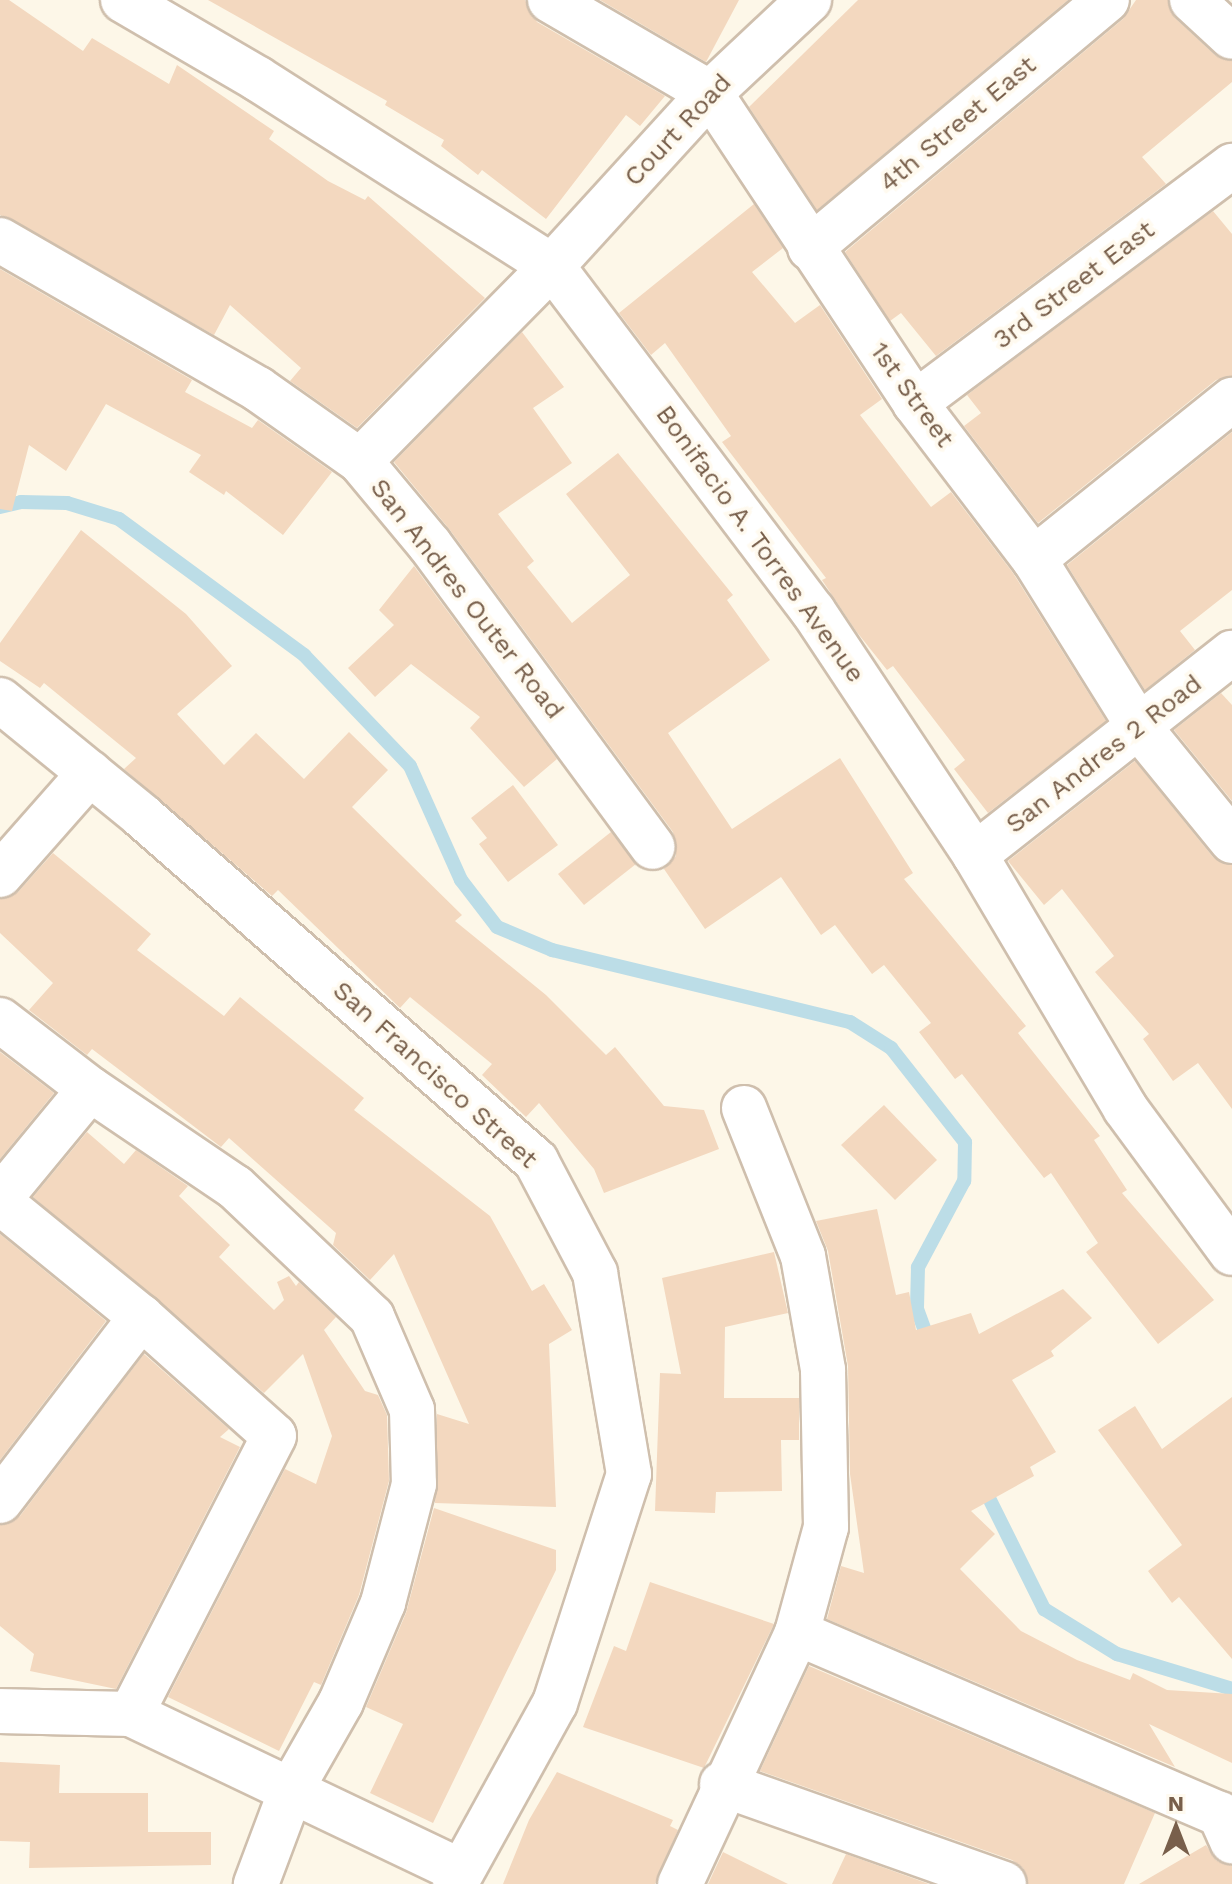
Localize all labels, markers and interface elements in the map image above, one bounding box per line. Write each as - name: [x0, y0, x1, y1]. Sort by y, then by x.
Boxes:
- street label: 4th Street East: [873, 49, 1043, 199]
- street label: Court Road: [618, 67, 738, 193]
- street label: 3rd Street East: [987, 214, 1161, 356]
- street label: 1st Street: [864, 337, 960, 453]
- street label: Bonifacio A. Torres Avenue: [648, 398, 872, 690]
- street label: San Andres Outer Road: [363, 472, 571, 726]
- street label: San Andres 2 Road: [999, 668, 1209, 840]
- street label: San Francisco Street: [326, 975, 544, 1175]
- north arrow: [1136, 1788, 1216, 1868]
- text: N: [1168, 1791, 1184, 1816]

